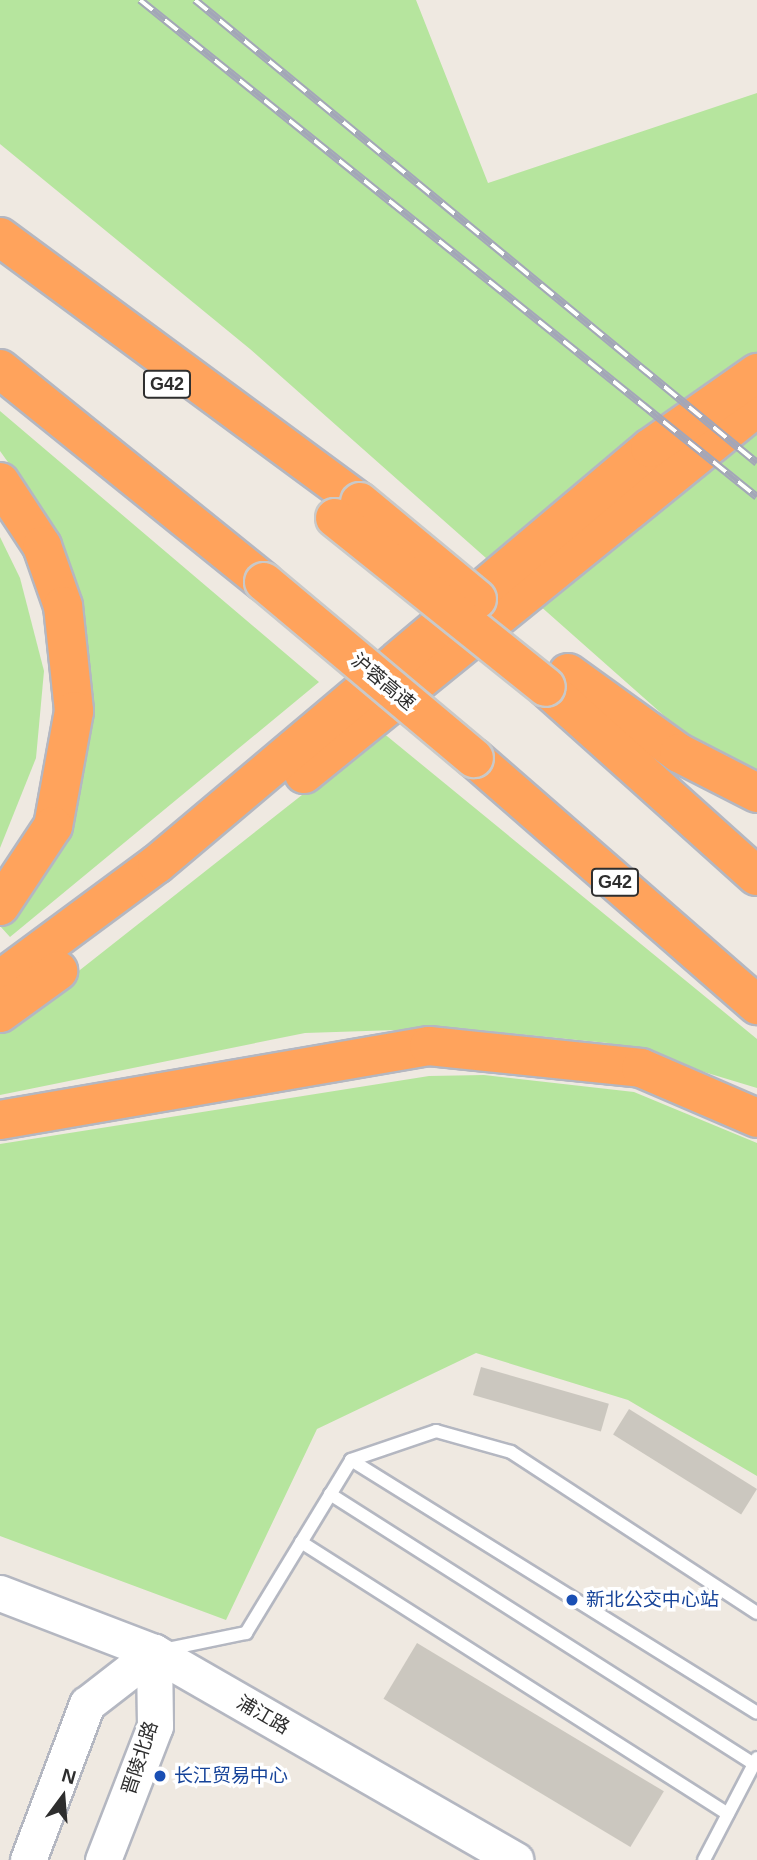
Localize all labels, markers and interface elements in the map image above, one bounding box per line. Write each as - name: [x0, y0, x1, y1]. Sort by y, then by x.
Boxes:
- road number: G42: [142, 370, 192, 398]
- street label: 沪蓉高速: [347, 649, 419, 715]
- road number: G42: [590, 868, 640, 897]
- place label: 新北公交中心站: [586, 1589, 719, 1611]
- marker: 新北公交中心站: [564, 1592, 580, 1608]
- street label: 浦江路: [233, 1691, 293, 1739]
- street label: 晋陵北路: [117, 1718, 163, 1798]
- north arrow: [28, 1762, 98, 1832]
- text: N: [59, 1764, 78, 1788]
- place label: 长江贸易中心: [174, 1765, 288, 1787]
- marker: 长江贸易中心: [152, 1768, 168, 1784]

